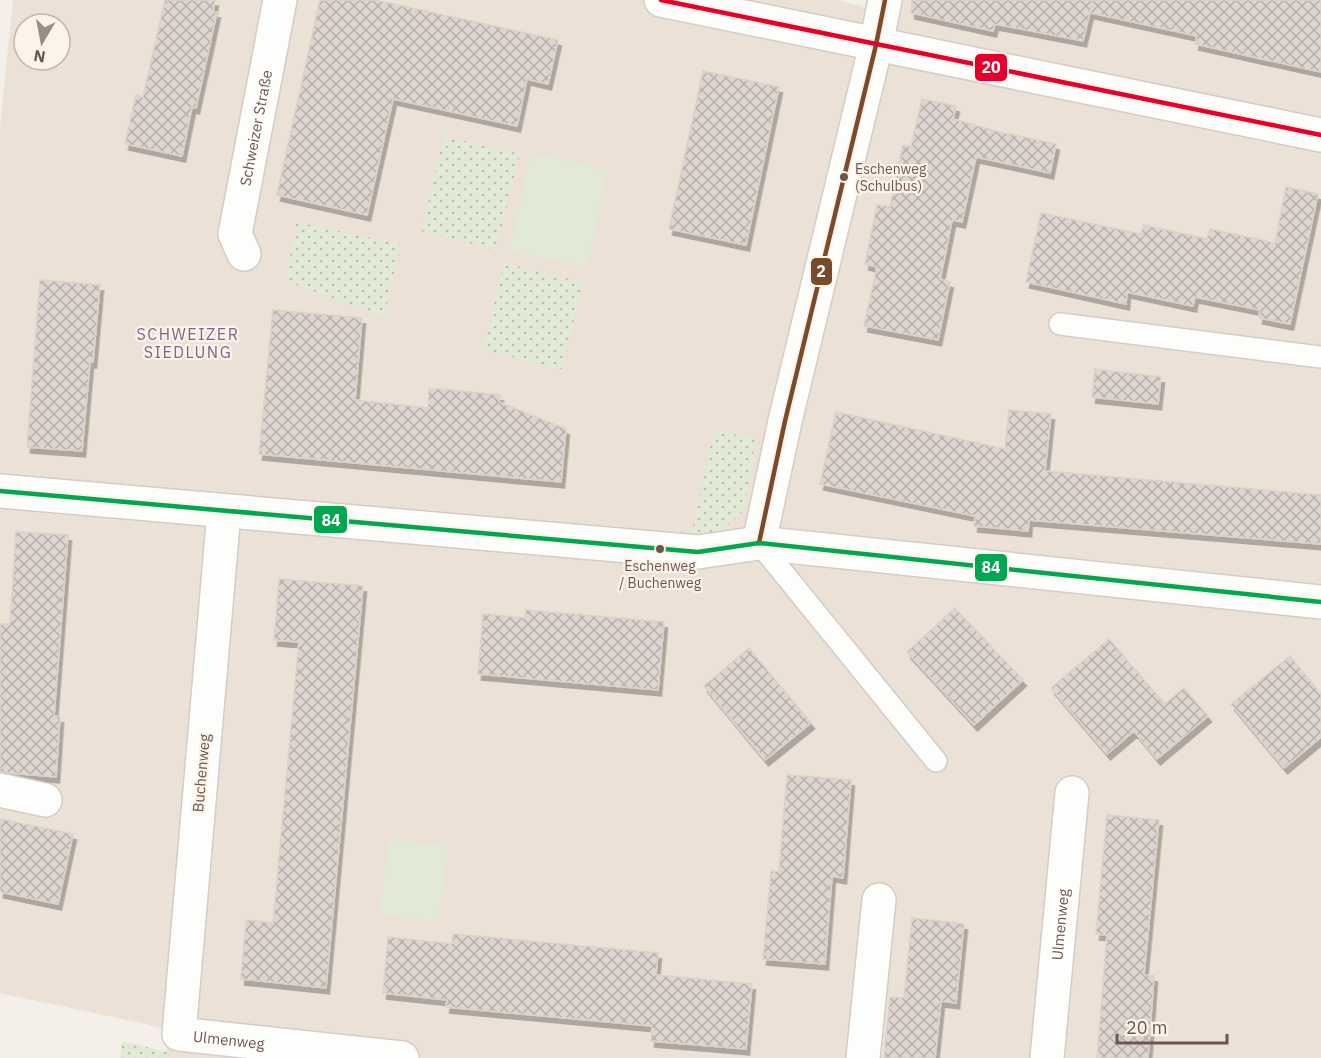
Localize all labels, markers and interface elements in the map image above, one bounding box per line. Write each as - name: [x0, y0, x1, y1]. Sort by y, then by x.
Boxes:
- north arrow: [12, 12, 72, 72]
- text: N: [32, 46, 47, 68]
- line badge: 20: [974, 53, 1008, 82]
- text: 20: [981, 57, 1001, 77]
- street label: Schweizer Straße: [235, 68, 276, 187]
- place label: Eschenweg (Schulbus): [855, 160, 927, 195]
- marker: Eschenweg (Schulbus): [838, 171, 850, 183]
- line badge: 2: [810, 257, 833, 286]
- text: 2: [816, 261, 826, 281]
- district label: SCHWEIZER SIEDLUNG: [137, 324, 239, 362]
- line badge: 84: [313, 505, 348, 534]
- text: 84: [321, 510, 341, 530]
- marker: Eschenweg / Buchenweg: [654, 543, 666, 555]
- line badge: 84: [974, 553, 1008, 582]
- place label: Eschenweg / Buchenweg: [619, 557, 702, 592]
- text: 84: [981, 557, 1001, 577]
- street label: Buchenweg: [188, 733, 214, 813]
- street label: Ulmenweg: [1047, 888, 1072, 961]
- scale bar: [1117, 1007, 1226, 1045]
- text: 20 m: [1126, 1016, 1168, 1039]
- street label: Ulmenweg: [192, 1026, 266, 1053]

